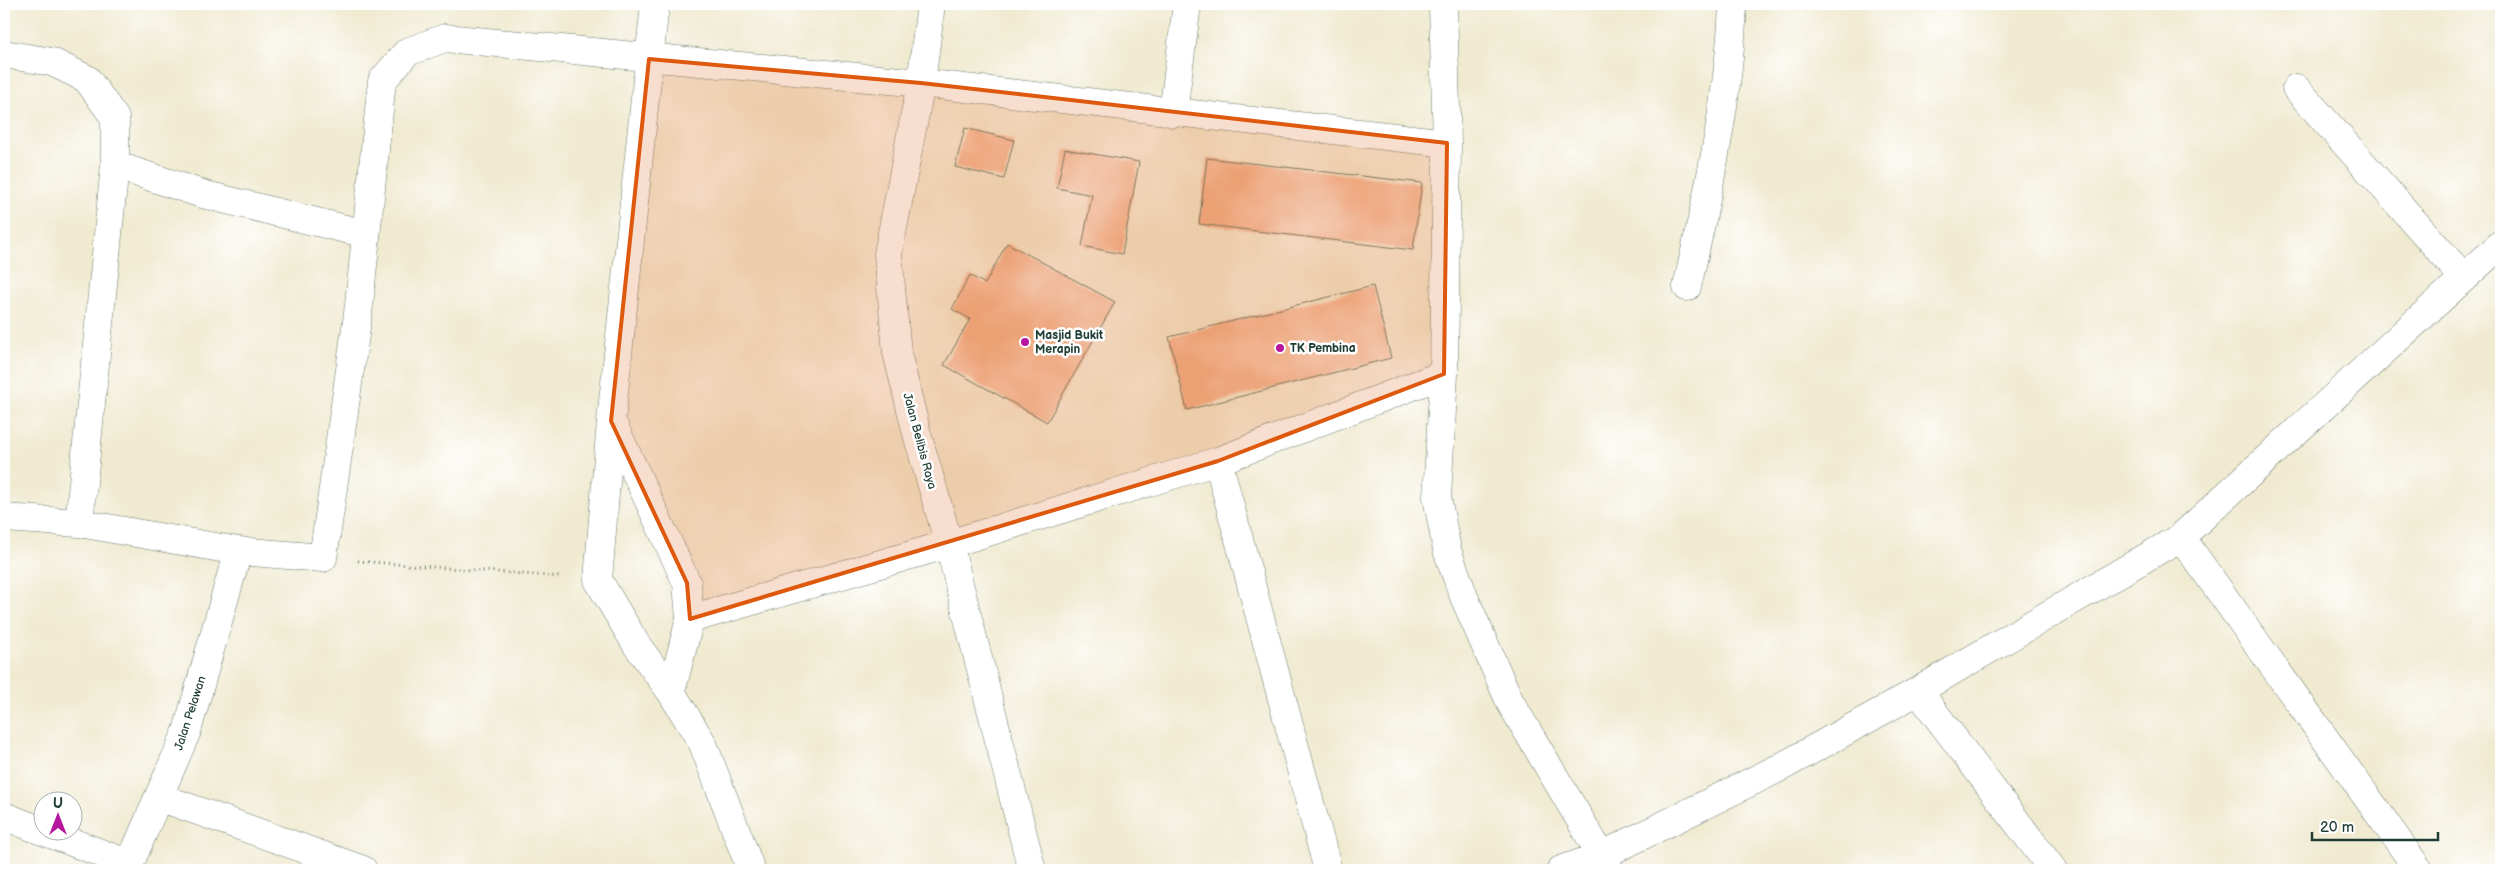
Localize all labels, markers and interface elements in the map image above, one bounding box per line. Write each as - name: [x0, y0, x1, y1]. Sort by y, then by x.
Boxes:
- place label: Masjid Bukit Merapin: [1035, 328, 1103, 357]
- marker: Masjid Bukit Merapin: [1019, 336, 1031, 348]
- place label: TK Pembina: [1290, 341, 1356, 356]
- marker: TK Pembina: [1274, 342, 1286, 354]
- street label: Jalan Belibis Raya: [899, 391, 940, 491]
- street label: Jalan Pelawan: [171, 674, 210, 752]
- north arrow: [32, 792, 82, 842]
- text: U: [53, 795, 63, 812]
- scale bar: [2312, 809, 2439, 841]
- text: 20 m: [2320, 818, 2354, 837]

